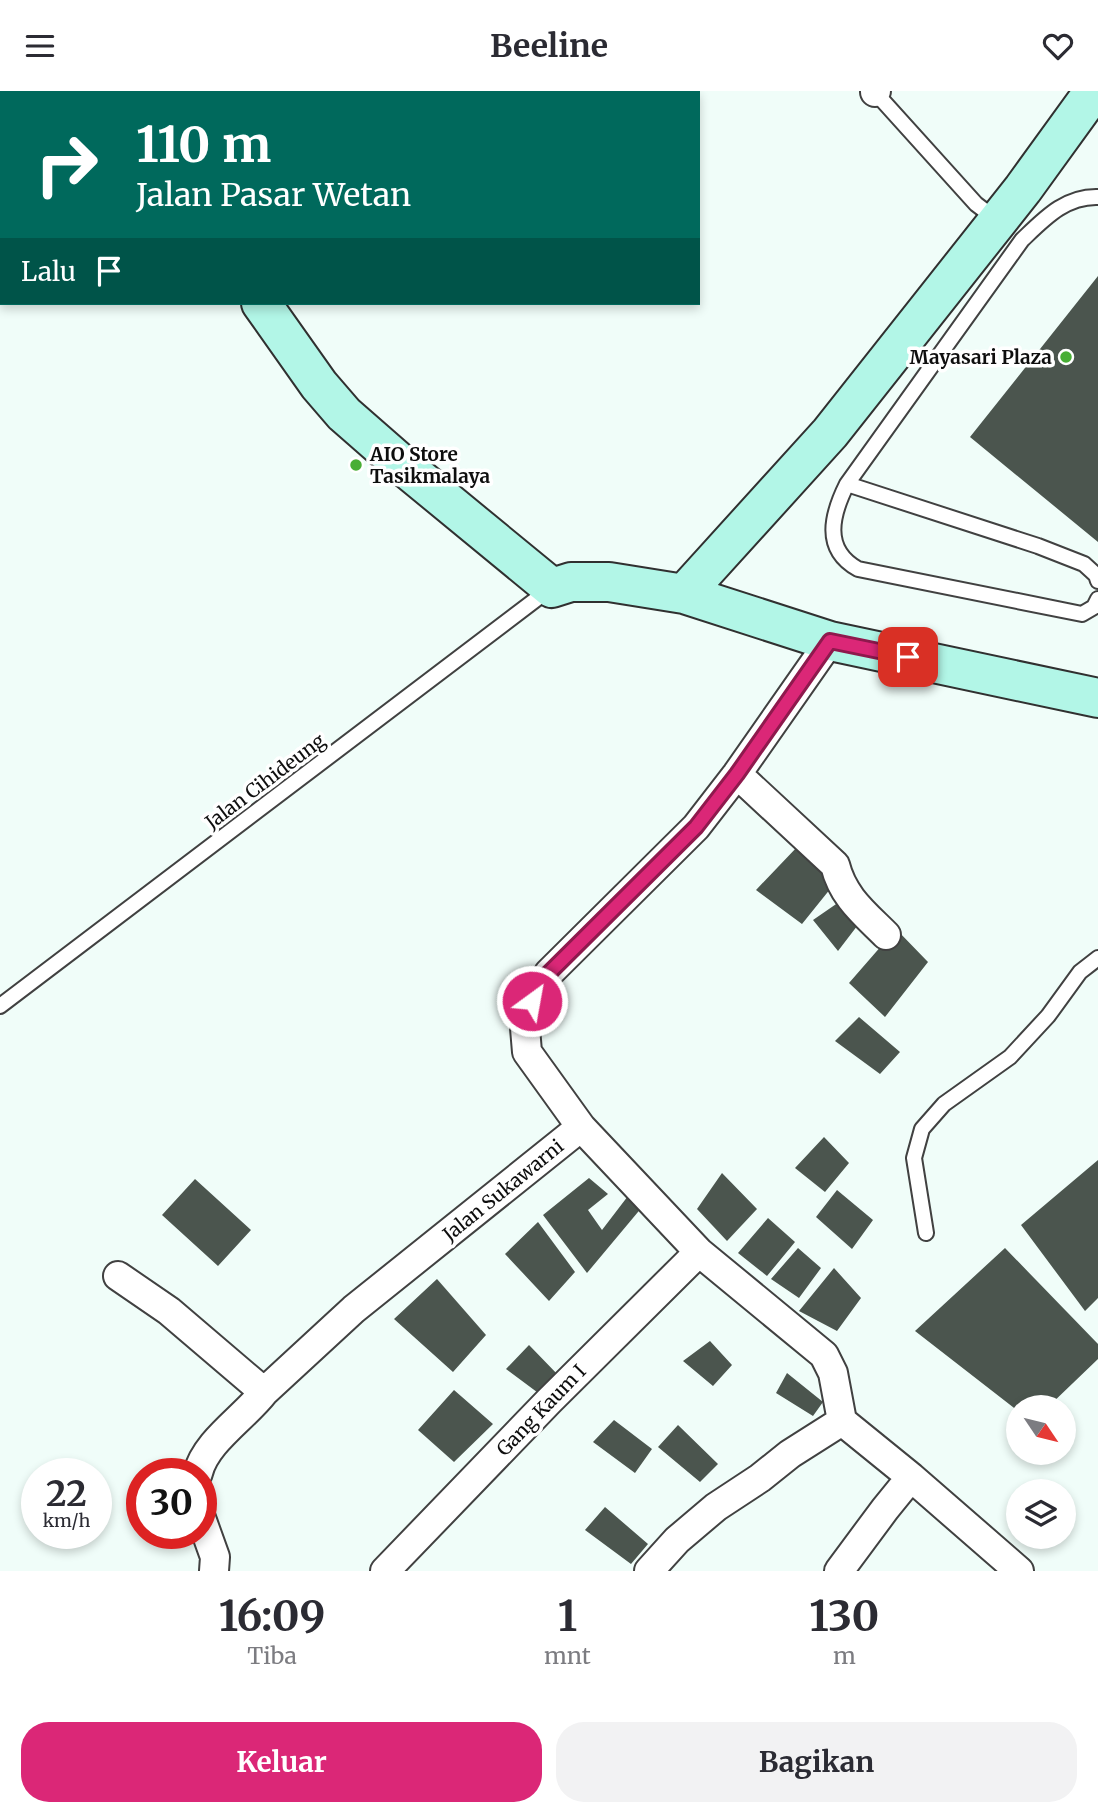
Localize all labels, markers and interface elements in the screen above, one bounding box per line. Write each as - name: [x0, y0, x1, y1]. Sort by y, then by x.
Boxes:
- text: Beeline: [490, 26, 608, 66]
- icon: menu: [21, 27, 59, 65]
- icon: heart: [1039, 27, 1077, 65]
- text: 110 m: [136, 114, 271, 175]
- icon: right: [21, 119, 112, 210]
- text: Jalan Pasar Wetan: [136, 175, 411, 215]
- icon: arrive: [90, 252, 128, 290]
- text: Lalu: [21, 255, 76, 288]
- place label: Mayasari Plaza: [910, 345, 1052, 369]
- marker: Mayasari Plaza: [1058, 349, 1074, 365]
- place label: AIO Store Tasikmalaya: [369, 442, 491, 488]
- marker: AIO Store Tasikmalaya: [348, 457, 364, 473]
- pin: [878, 627, 938, 687]
- icon: arrive: [889, 638, 927, 676]
- street label: Jalan Cihideung: [199, 728, 330, 835]
- position arrow: [495, 964, 569, 1038]
- street label: Jalan Sukawarni: [437, 1134, 568, 1247]
- street label: Gang Kaum I: [491, 1359, 591, 1461]
- north arrow: [1006, 1395, 1076, 1465]
- map controls: [1006, 1395, 1076, 1549]
- speed limit sign: 30: [126, 1458, 217, 1549]
- text: 22: [46, 1472, 87, 1516]
- button: layers: [1006, 1479, 1076, 1549]
- text: km/h: [43, 1509, 90, 1532]
- text: 16:09: [219, 1590, 325, 1642]
- text: 1: [558, 1590, 577, 1642]
- text: 130: [809, 1590, 879, 1642]
- text: Tiba: [247, 1641, 297, 1670]
- text: mnt: [544, 1641, 591, 1670]
- text: m: [833, 1641, 856, 1670]
- button: Keluar: [21, 1722, 542, 1802]
- button: Bagikan: [556, 1722, 1077, 1802]

